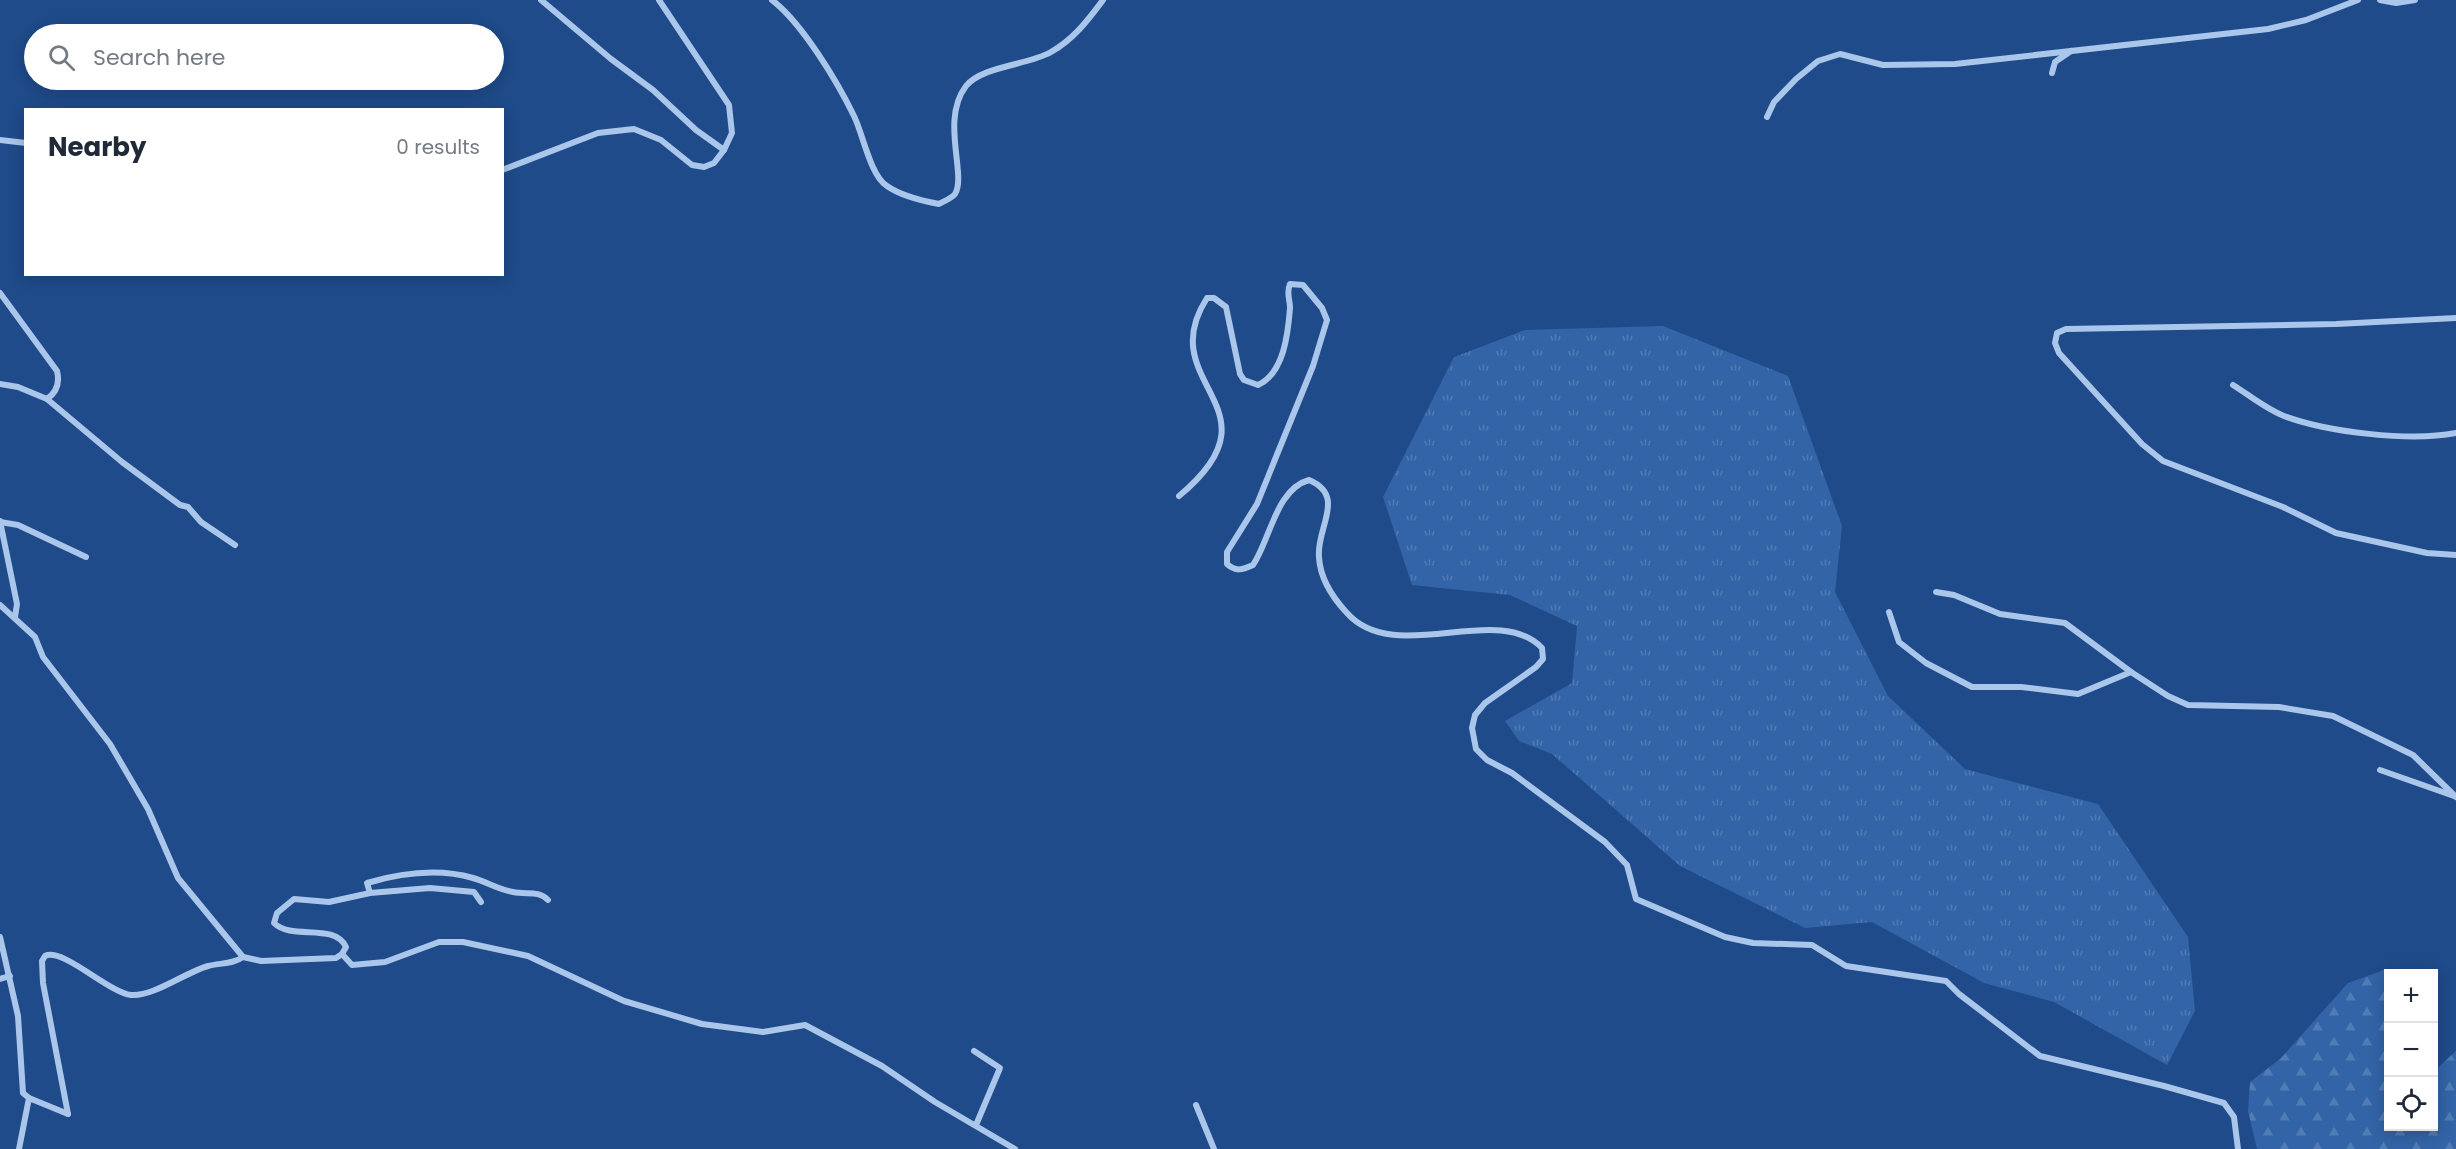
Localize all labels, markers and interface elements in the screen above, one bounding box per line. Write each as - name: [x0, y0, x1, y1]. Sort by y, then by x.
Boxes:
- search box: [24, 24, 504, 90]
- icon: search: [45, 41, 78, 74]
- text: Search here: [93, 42, 226, 73]
- text: Nearby: [48, 129, 146, 165]
- text: 0 results: [396, 133, 480, 161]
- map controls: [2384, 969, 2438, 1131]
- button: +: [2384, 969, 2438, 1023]
- button: −: [2384, 1023, 2438, 1077]
- button: locate: [2384, 1077, 2438, 1131]

